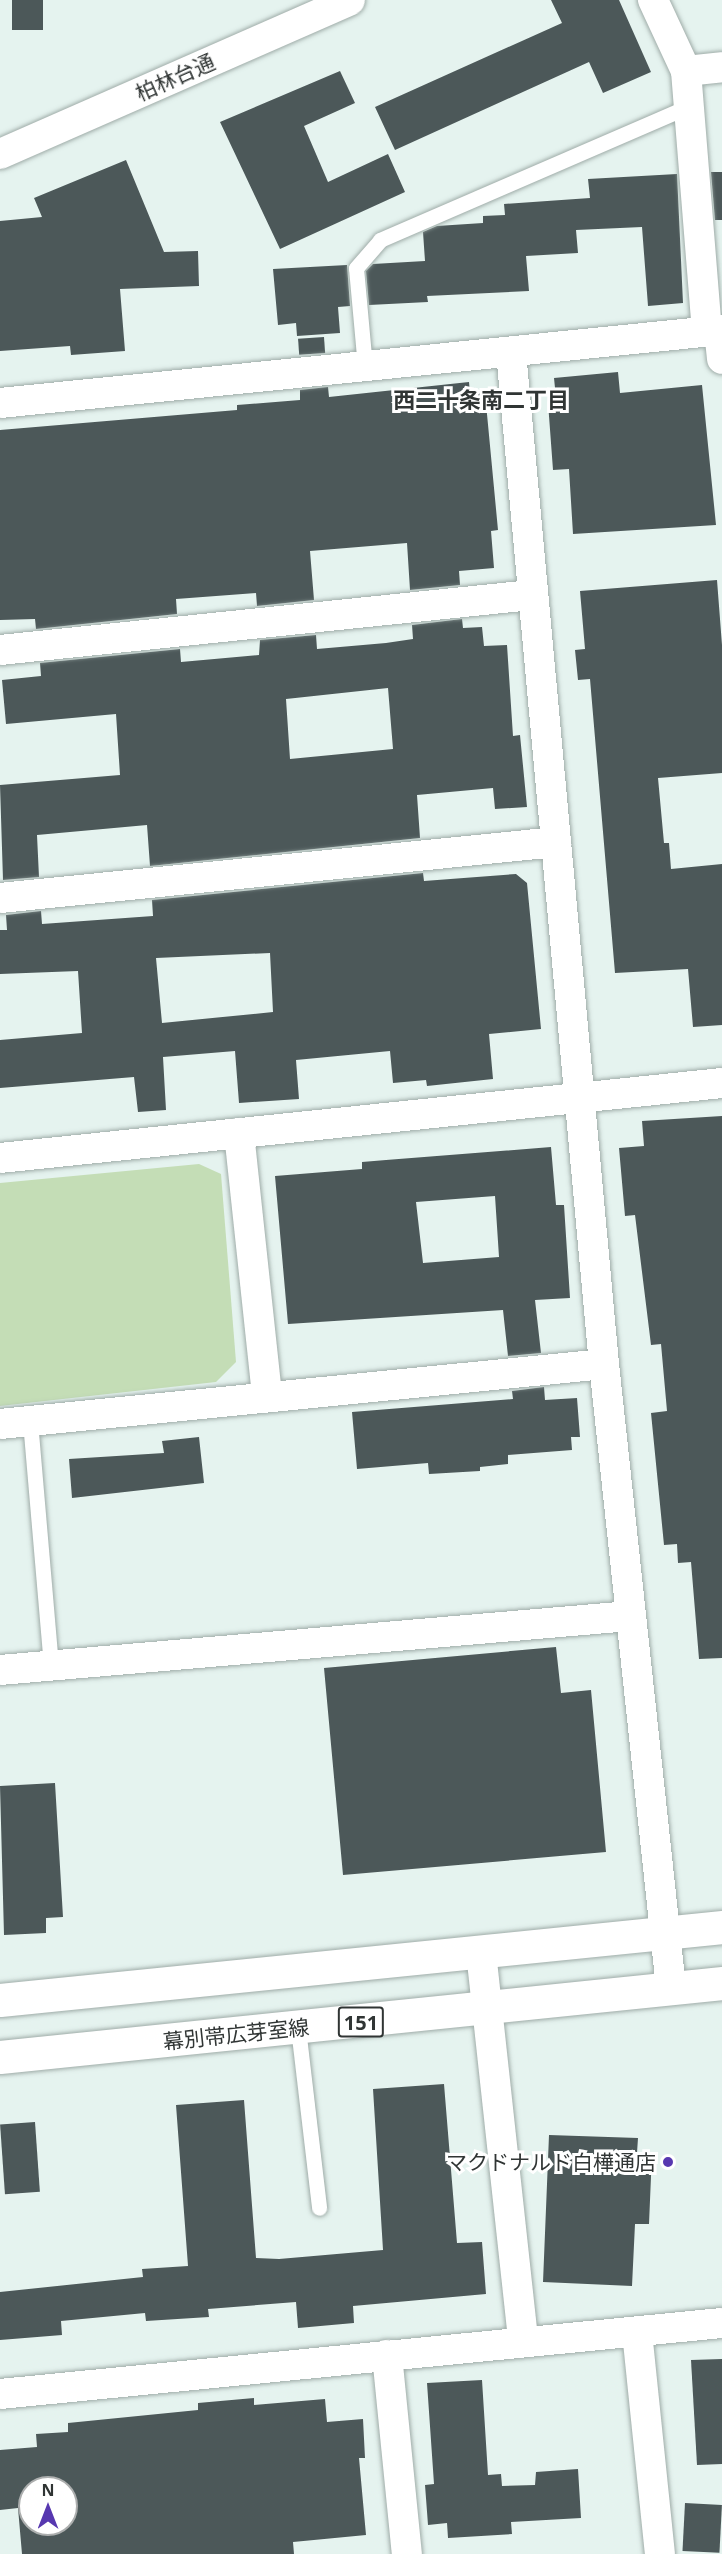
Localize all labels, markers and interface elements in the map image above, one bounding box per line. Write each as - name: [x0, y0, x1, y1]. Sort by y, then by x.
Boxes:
- street label: 柏林台通: [132, 48, 218, 106]
- district label: 西二十条南二丁目: [393, 387, 569, 413]
- road number: 151: [337, 2005, 385, 2039]
- street label: 幕別帯広芽室線: [162, 2014, 310, 2054]
- place label: マクドナルド白樺通店: [446, 2149, 656, 2175]
- marker: マクドナルド白樺通店: [661, 2155, 675, 2169]
- north arrow: [18, 2476, 78, 2536]
- text: N: [41, 2479, 55, 2501]

